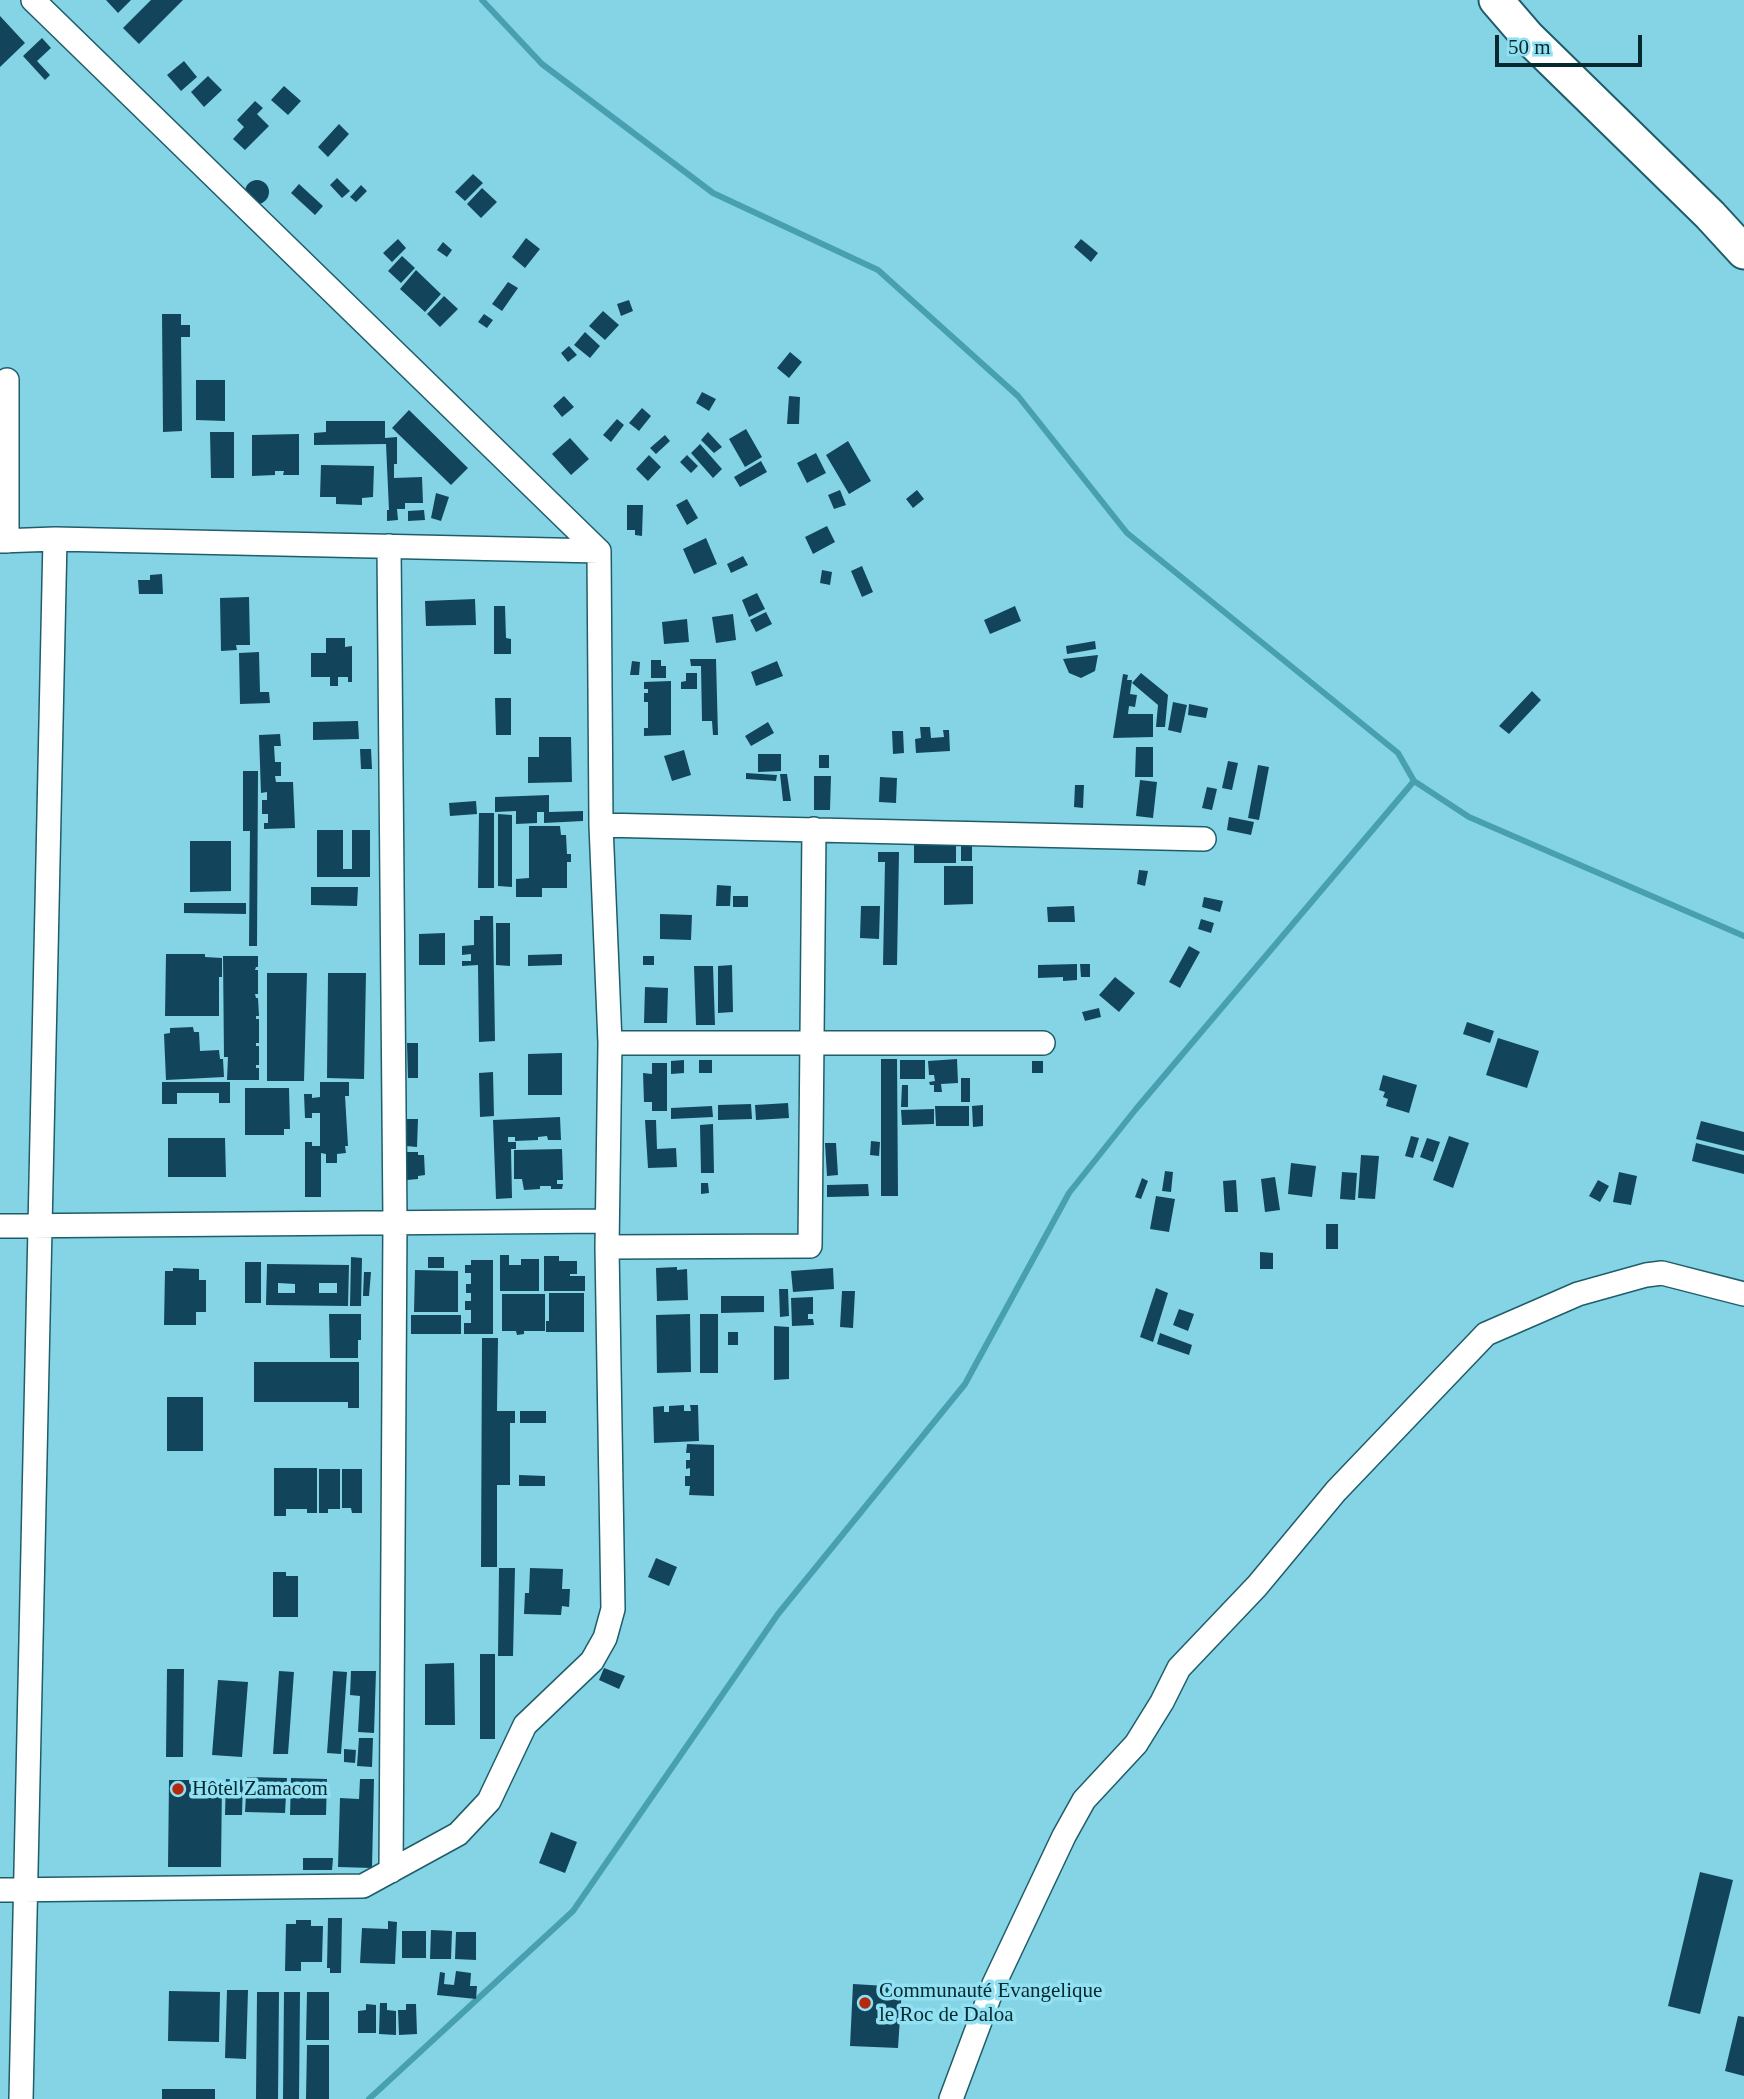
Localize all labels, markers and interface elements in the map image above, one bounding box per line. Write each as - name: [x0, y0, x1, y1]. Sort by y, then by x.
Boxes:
- scale bar: [1499, 21, 1646, 65]
- text: 50 m: [1508, 35, 1551, 59]
- place label: Hôtel Zamacom: [192, 1776, 328, 1802]
- marker: Hôtel Zamacom: [170, 1781, 186, 1797]
- place label: Communauté Evangelique le Roc de Daloa: [879, 1978, 1102, 2028]
- marker: Communauté Evangelique le Roc de Daloa: [857, 1995, 873, 2011]

